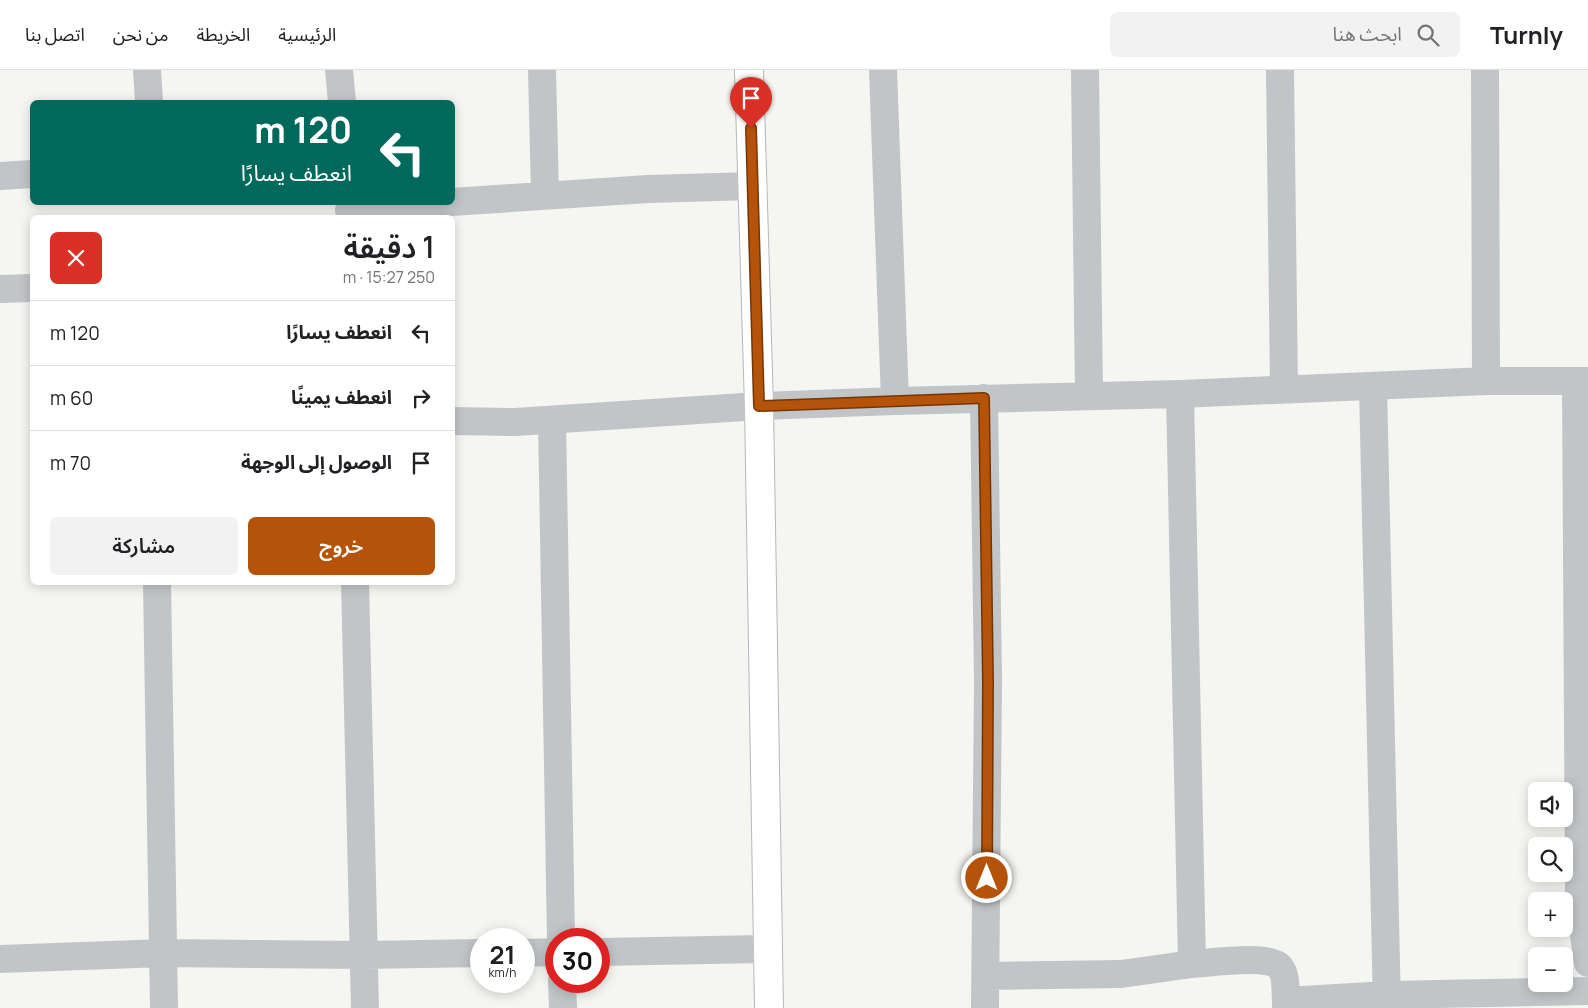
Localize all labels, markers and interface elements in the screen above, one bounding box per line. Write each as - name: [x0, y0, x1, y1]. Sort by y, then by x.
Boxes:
- search box: [1110, 12, 1460, 57]
- text: Turnly: [1490, 18, 1563, 51]
- text: ابحث هنا: [1333, 21, 1402, 47]
- icon: search: [1414, 21, 1442, 49]
- text: اتصل بنا: [25, 22, 85, 46]
- text: من نحن: [113, 22, 168, 46]
- text: الخريطة: [196, 22, 250, 46]
- text: الرئيسية: [278, 22, 336, 46]
- pin: [730, 77, 772, 128]
- icon: arrive: [737, 84, 765, 112]
- text: 120 m: [254, 106, 352, 154]
- icon: left: [370, 120, 435, 185]
- text: انعطف يسارًا: [241, 158, 352, 188]
- text: 1 دقيقة: [344, 226, 435, 267]
- button: close: [50, 232, 102, 284]
- text: 250 m · 15:27: [343, 266, 435, 288]
- text: انعطف يسارًا: [286, 319, 392, 345]
- icon: left: [407, 319, 435, 347]
- text: 120 m: [50, 320, 100, 346]
- text: انعطف يمينًا: [291, 384, 392, 410]
- icon: right: [407, 384, 435, 412]
- text: 60 m: [50, 385, 93, 411]
- text: الوصول إلى الوجهة: [241, 449, 392, 475]
- icon: arrive: [407, 449, 435, 477]
- text: 70 m: [50, 450, 91, 476]
- button: مشاركة: [50, 517, 238, 575]
- button: خروج: [248, 517, 435, 575]
- map controls: [1528, 782, 1573, 992]
- button: sound: [1528, 782, 1573, 827]
- button: search: [1528, 837, 1573, 882]
- position arrow: [960, 851, 1012, 903]
- button: +: [1528, 892, 1573, 937]
- speed limit sign: 30: [545, 928, 610, 993]
- text: 21: [490, 937, 515, 972]
- button: −: [1528, 947, 1573, 992]
- text: km/h: [489, 964, 516, 981]

